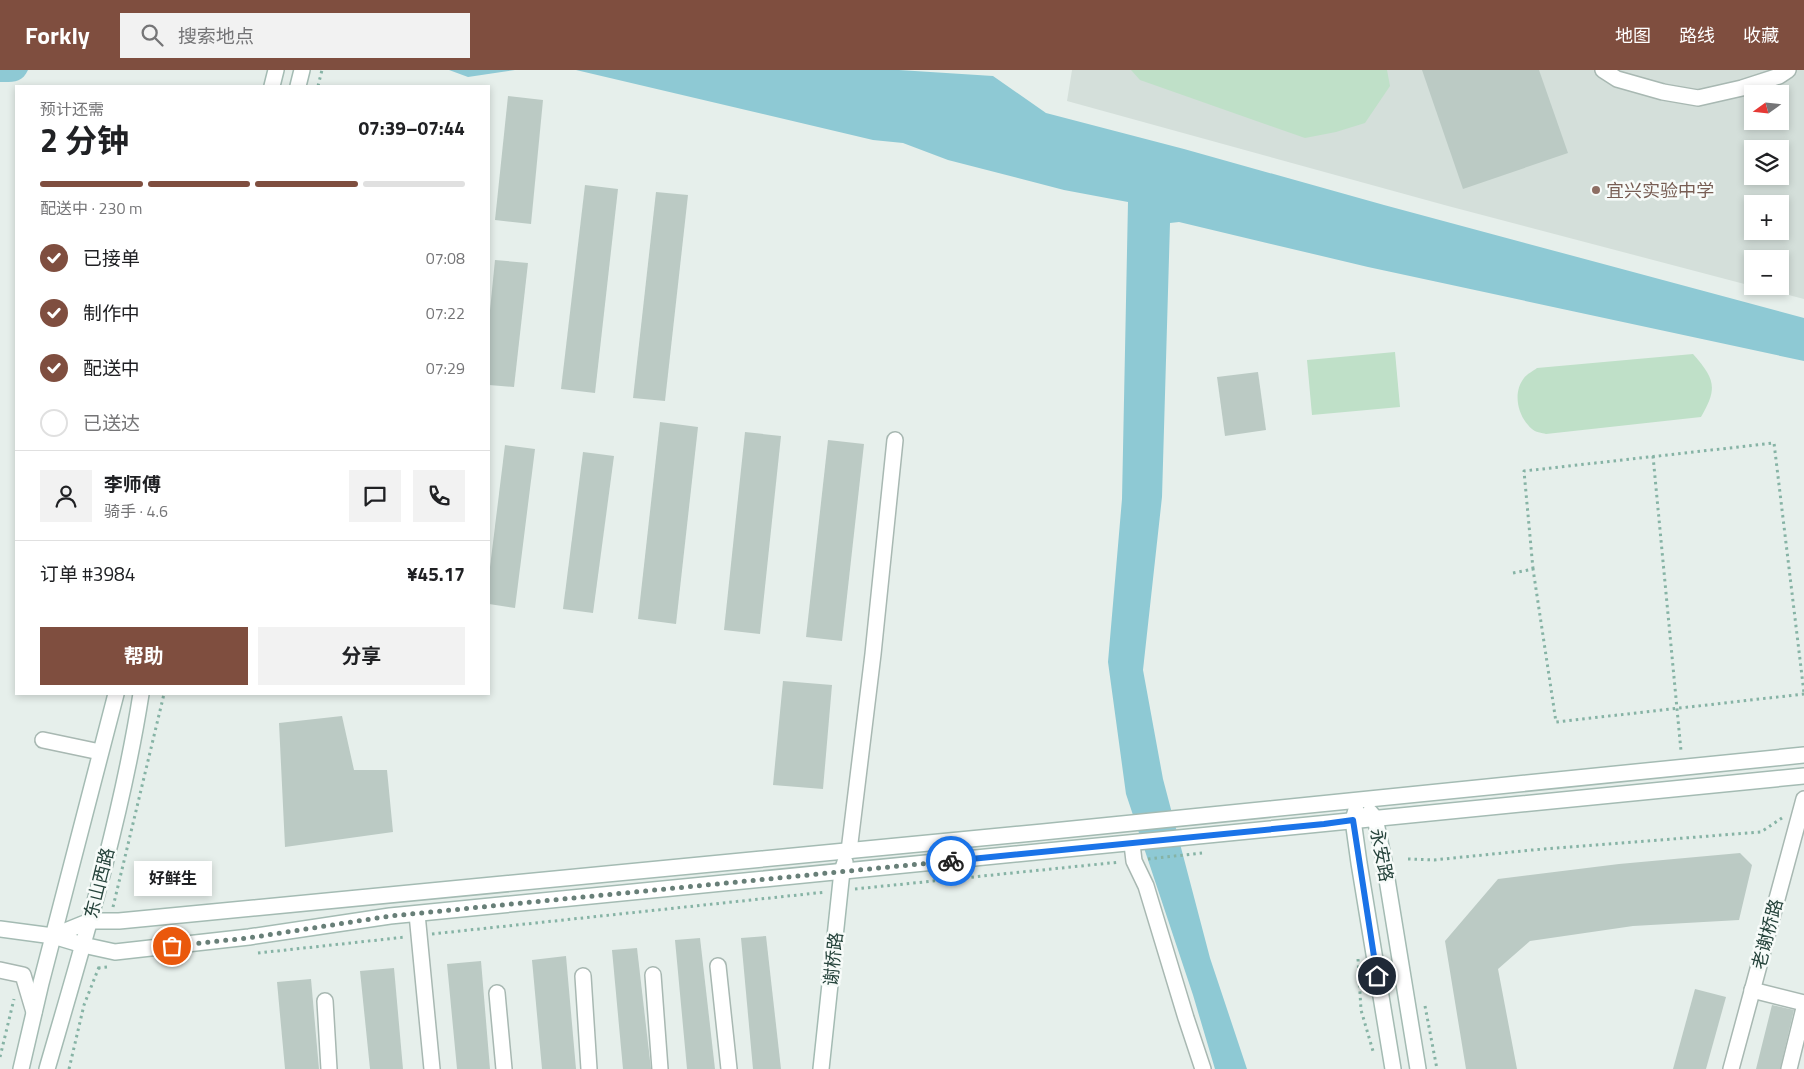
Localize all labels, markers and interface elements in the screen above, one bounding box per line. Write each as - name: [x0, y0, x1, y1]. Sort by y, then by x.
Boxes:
- search box: [120, 13, 470, 58]
- text: Forkly: [25, 17, 90, 53]
- icon: search: [138, 21, 166, 49]
- text: 搜索地点: [178, 21, 254, 50]
- text: 地图: [1615, 22, 1651, 49]
- text: 路线: [1679, 22, 1715, 49]
- text: 收藏: [1743, 22, 1779, 49]
- north arrow: [1744, 85, 1789, 130]
- map controls: [1744, 85, 1789, 295]
- text: 预计还需: [40, 97, 104, 121]
- text: 07:39–07:44: [358, 113, 465, 142]
- text: 2 分钟: [40, 116, 129, 164]
- button: layers: [1744, 140, 1789, 185]
- place label: 宜兴实验中学: [1606, 177, 1714, 204]
- marker: 宜兴实验中学: [1590, 184, 1602, 196]
- button: +: [1744, 195, 1789, 240]
- text: 配送中 · 230 m: [40, 196, 142, 220]
- text: 已接单: [83, 243, 140, 272]
- icon: check: [40, 244, 68, 272]
- text: 07:08: [426, 246, 465, 270]
- button: −: [1744, 250, 1789, 295]
- text: 制作中: [83, 298, 140, 327]
- icon: check: [40, 299, 68, 327]
- text: 07:22: [426, 301, 465, 325]
- text: 配送中: [83, 353, 140, 382]
- icon: check: [40, 354, 68, 382]
- text: 07:29: [426, 356, 465, 380]
- text: 已送达: [83, 408, 140, 437]
- text: 李师傅: [104, 469, 161, 498]
- button: person: [40, 470, 92, 522]
- button: chat: [349, 470, 401, 522]
- button: phone: [413, 470, 465, 522]
- text: 骑手 · 4.6: [104, 499, 168, 523]
- text: 订单 #3984: [40, 559, 135, 588]
- text: ¥45.17: [407, 559, 465, 588]
- button: 帮助: [40, 627, 248, 685]
- button: 分享: [258, 627, 465, 685]
- street label: 永安路: [1364, 826, 1400, 884]
- courier: [926, 836, 976, 886]
- street label: 东山西路: [77, 845, 121, 921]
- icon: bike: [937, 847, 965, 875]
- callout: 好鲜生: [133, 861, 211, 896]
- text: 好鲜生: [149, 866, 197, 890]
- street label: 老谢桥路: [1745, 896, 1789, 972]
- pin: [151, 925, 193, 967]
- street label: 谢桥路: [817, 931, 849, 987]
- icon: bag: [158, 932, 186, 960]
- pin: [1356, 955, 1398, 997]
- icon: home: [1363, 962, 1391, 990]

